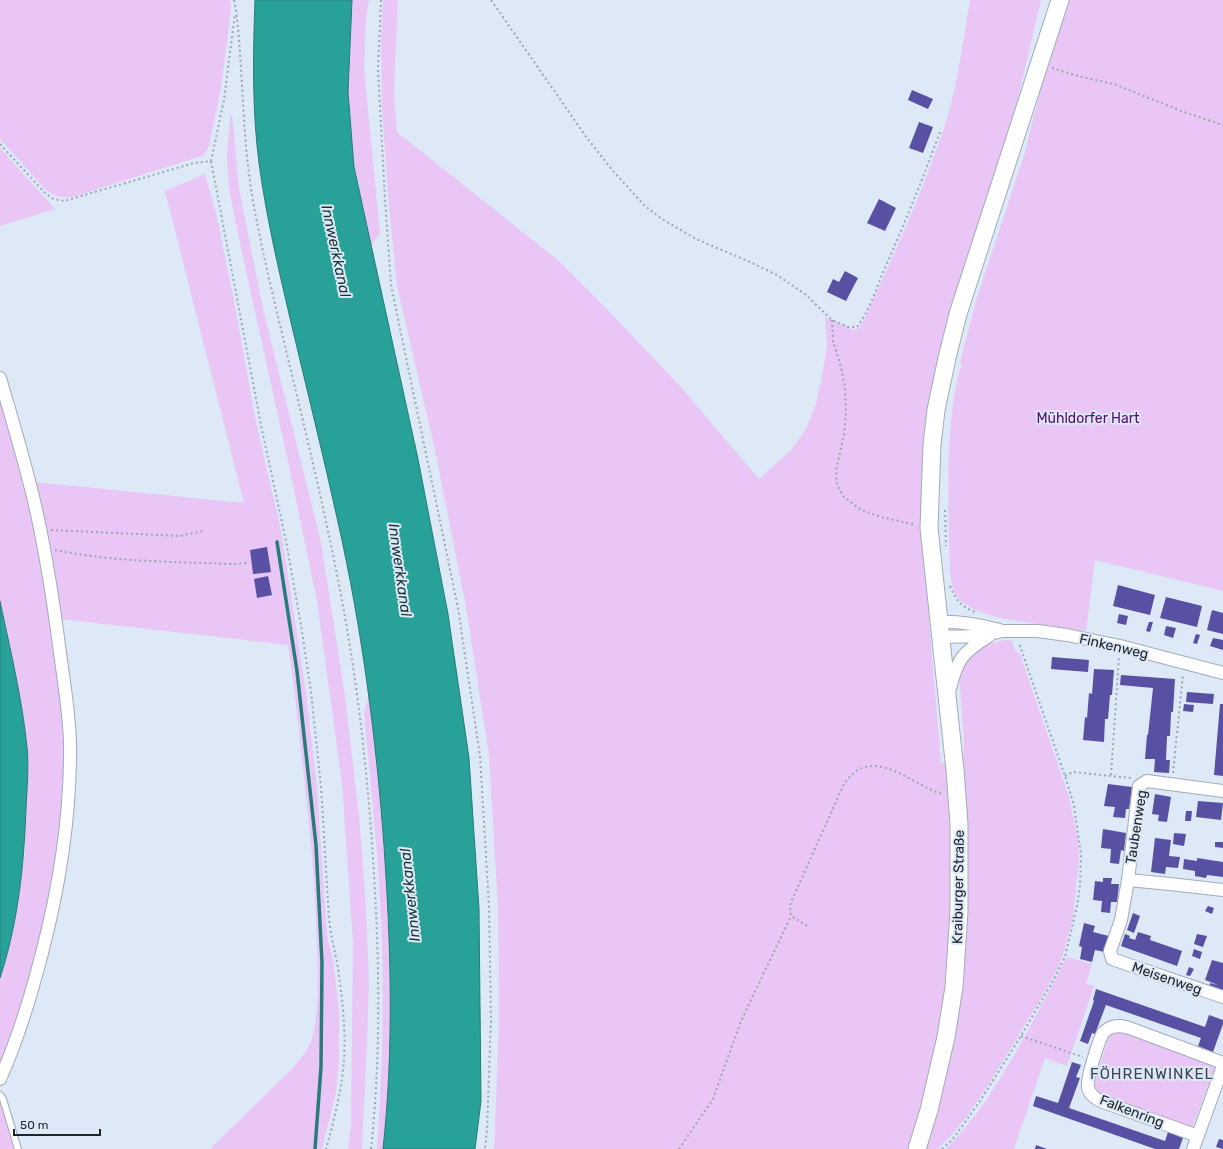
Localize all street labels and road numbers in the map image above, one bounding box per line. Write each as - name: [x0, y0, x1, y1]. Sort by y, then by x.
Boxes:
- street label: Finkenweg: [1078, 630, 1150, 663]
- street label: Taubenweg: [1122, 789, 1151, 865]
- street label: Kraiburger Straße: [949, 829, 968, 944]
- street label: Meisenweg: [1130, 959, 1204, 998]
- street label: Falkenring: [1097, 1091, 1166, 1132]

